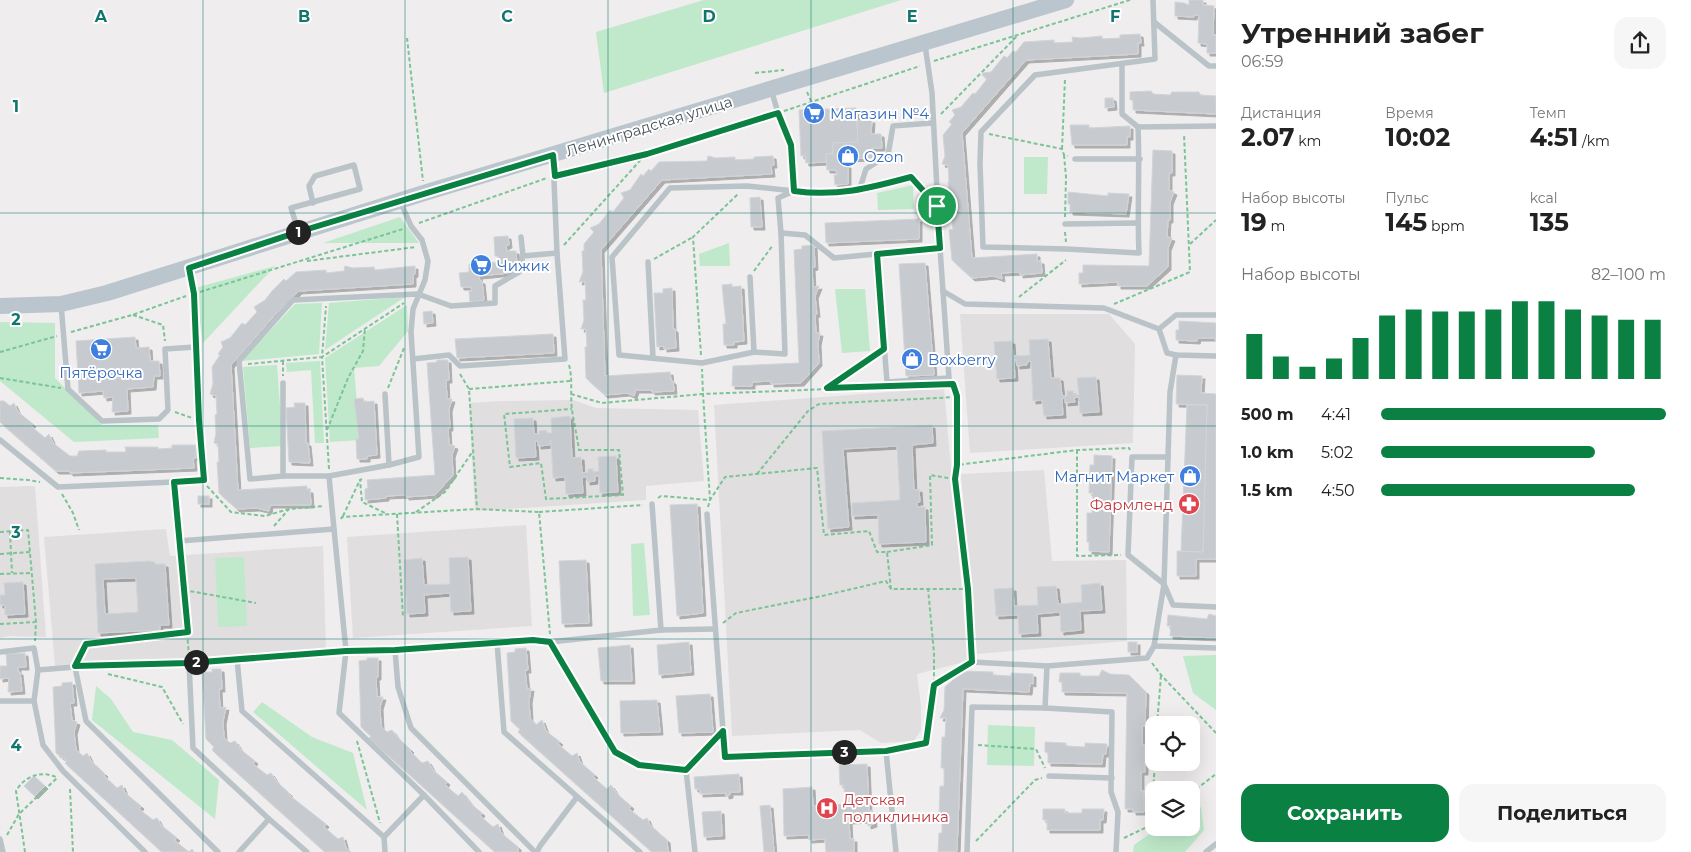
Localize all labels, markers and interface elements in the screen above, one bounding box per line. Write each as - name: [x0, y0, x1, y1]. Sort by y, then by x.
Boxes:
- text: A: [94, 7, 108, 26]
- text: B: [298, 7, 310, 26]
- text: C: [501, 7, 513, 26]
- text: D: [702, 7, 716, 26]
- text: E: [907, 7, 917, 26]
- text: F: [1110, 7, 1120, 26]
- text: Утренний забег: [1241, 16, 1484, 50]
- button: share: [1614, 17, 1666, 69]
- text: 06:59: [1241, 52, 1284, 71]
- street label: Ленинградская улица: [563, 92, 735, 160]
- text: 1: [13, 97, 19, 116]
- supermarket icon: Магазин №4: [802, 101, 826, 125]
- place label: Магазин №4: [830, 104, 929, 123]
- text: Дистанция: [1241, 104, 1321, 122]
- text: Время: [1385, 104, 1434, 122]
- text: Темп: [1530, 104, 1566, 122]
- text: 2.07: [1241, 122, 1295, 152]
- text: 10:02: [1385, 122, 1450, 152]
- text: 4:51: [1530, 122, 1578, 152]
- text: km: [1295, 132, 1321, 150]
- text: /km: [1578, 132, 1610, 150]
- shop icon: Ozon: [836, 144, 860, 168]
- place label: Ozon: [864, 147, 904, 166]
- pin: [916, 185, 958, 227]
- text: Набор высоты: [1241, 189, 1346, 207]
- text: Пульс: [1385, 189, 1429, 207]
- text: kcal: [1530, 189, 1558, 207]
- icon: arrive: [923, 192, 951, 220]
- text: 19: [1241, 207, 1267, 237]
- text: 145: [1385, 207, 1427, 237]
- text: 135: [1530, 207, 1569, 237]
- text: m: [1267, 217, 1285, 235]
- text: bpm: [1427, 217, 1465, 235]
- pin: 1: [286, 220, 310, 244]
- text: 1: [296, 223, 301, 241]
- supermarket icon: Чижик: [469, 253, 493, 277]
- place label: Чижик: [497, 256, 550, 275]
- text: Набор высоты: [1241, 265, 1361, 284]
- text: 82–100 m: [1591, 265, 1666, 284]
- text: 2: [11, 310, 21, 329]
- supermarket icon: Пятёрочка: [89, 337, 113, 361]
- shop icon: Boxberry: [900, 347, 924, 371]
- place label: Boxberry: [928, 350, 997, 369]
- place label: Пятёрочка: [59, 363, 143, 382]
- text: 500 m: [1241, 405, 1294, 424]
- text: 4:41: [1321, 405, 1351, 424]
- text: 1.0 km: [1241, 443, 1294, 462]
- text: 5:02: [1321, 443, 1353, 462]
- shop icon: Магнит Маркет: [1178, 464, 1202, 488]
- place label: Магнит Маркет: [1054, 467, 1175, 486]
- text: 1.5 km: [1241, 481, 1293, 500]
- text: 4:50: [1321, 481, 1355, 500]
- pharmacy icon: Фармленд: [1177, 492, 1201, 516]
- place label: Фармленд: [1090, 495, 1173, 514]
- text: 3: [10, 523, 21, 542]
- pin: 2: [184, 650, 208, 674]
- text: 2: [192, 653, 201, 671]
- map controls: [1145, 716, 1200, 836]
- button: locate: [1145, 716, 1200, 771]
- text: 4: [10, 736, 22, 755]
- pin: 3: [832, 740, 856, 764]
- text: 3: [840, 743, 849, 761]
- button: layers: [1145, 781, 1200, 836]
- button: Сохранить: [1241, 784, 1449, 842]
- button: Поделиться: [1459, 784, 1666, 842]
- place label: Детская поликлиника: [843, 790, 949, 826]
- hospital icon: Детская поликлиника: [815, 796, 839, 820]

